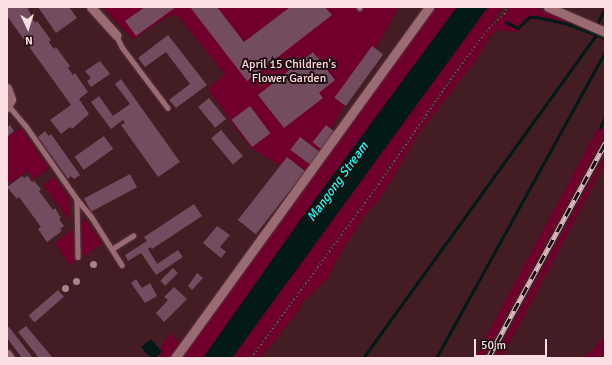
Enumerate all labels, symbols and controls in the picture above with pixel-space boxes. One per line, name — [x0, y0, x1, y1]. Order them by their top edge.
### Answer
north arrow — [8, 8, 48, 48]
text: N — [25, 34, 33, 47]
park label: April 15 Children's Flower Garden — [242, 58, 336, 86]
water label: Mangong Stream — [304, 139, 372, 225]
scale bar — [476, 331, 549, 357]
text: 50 m — [481, 338, 506, 353]

